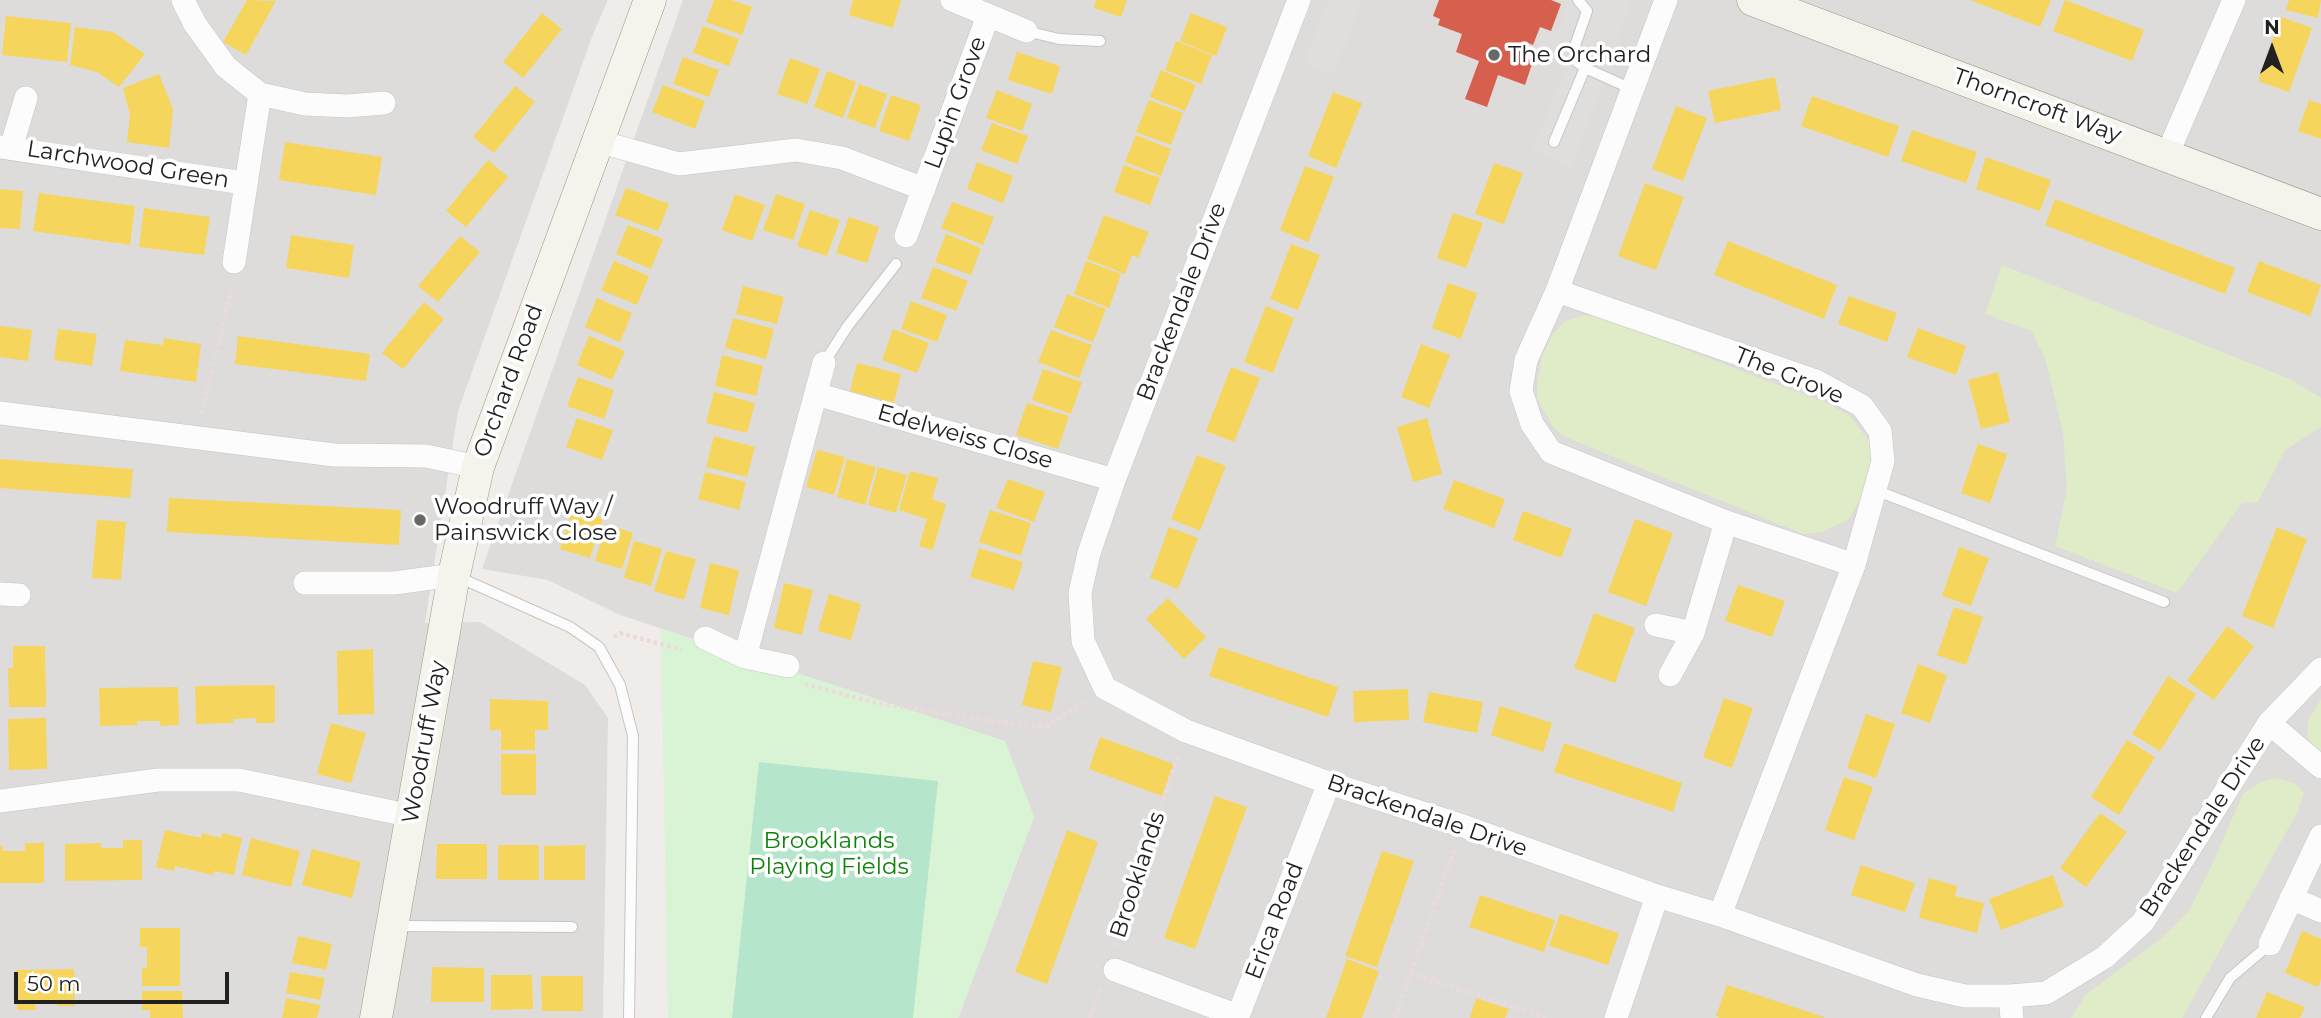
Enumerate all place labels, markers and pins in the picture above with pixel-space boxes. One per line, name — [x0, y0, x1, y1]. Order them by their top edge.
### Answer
place label: The Orchard — [1508, 41, 1651, 69]
marker: The Orchard — [1486, 47, 1502, 63]
place label: Woodruff Way / Painswick Close — [434, 493, 617, 547]
marker: Woodruff Way / Painswick Close — [412, 512, 428, 528]

